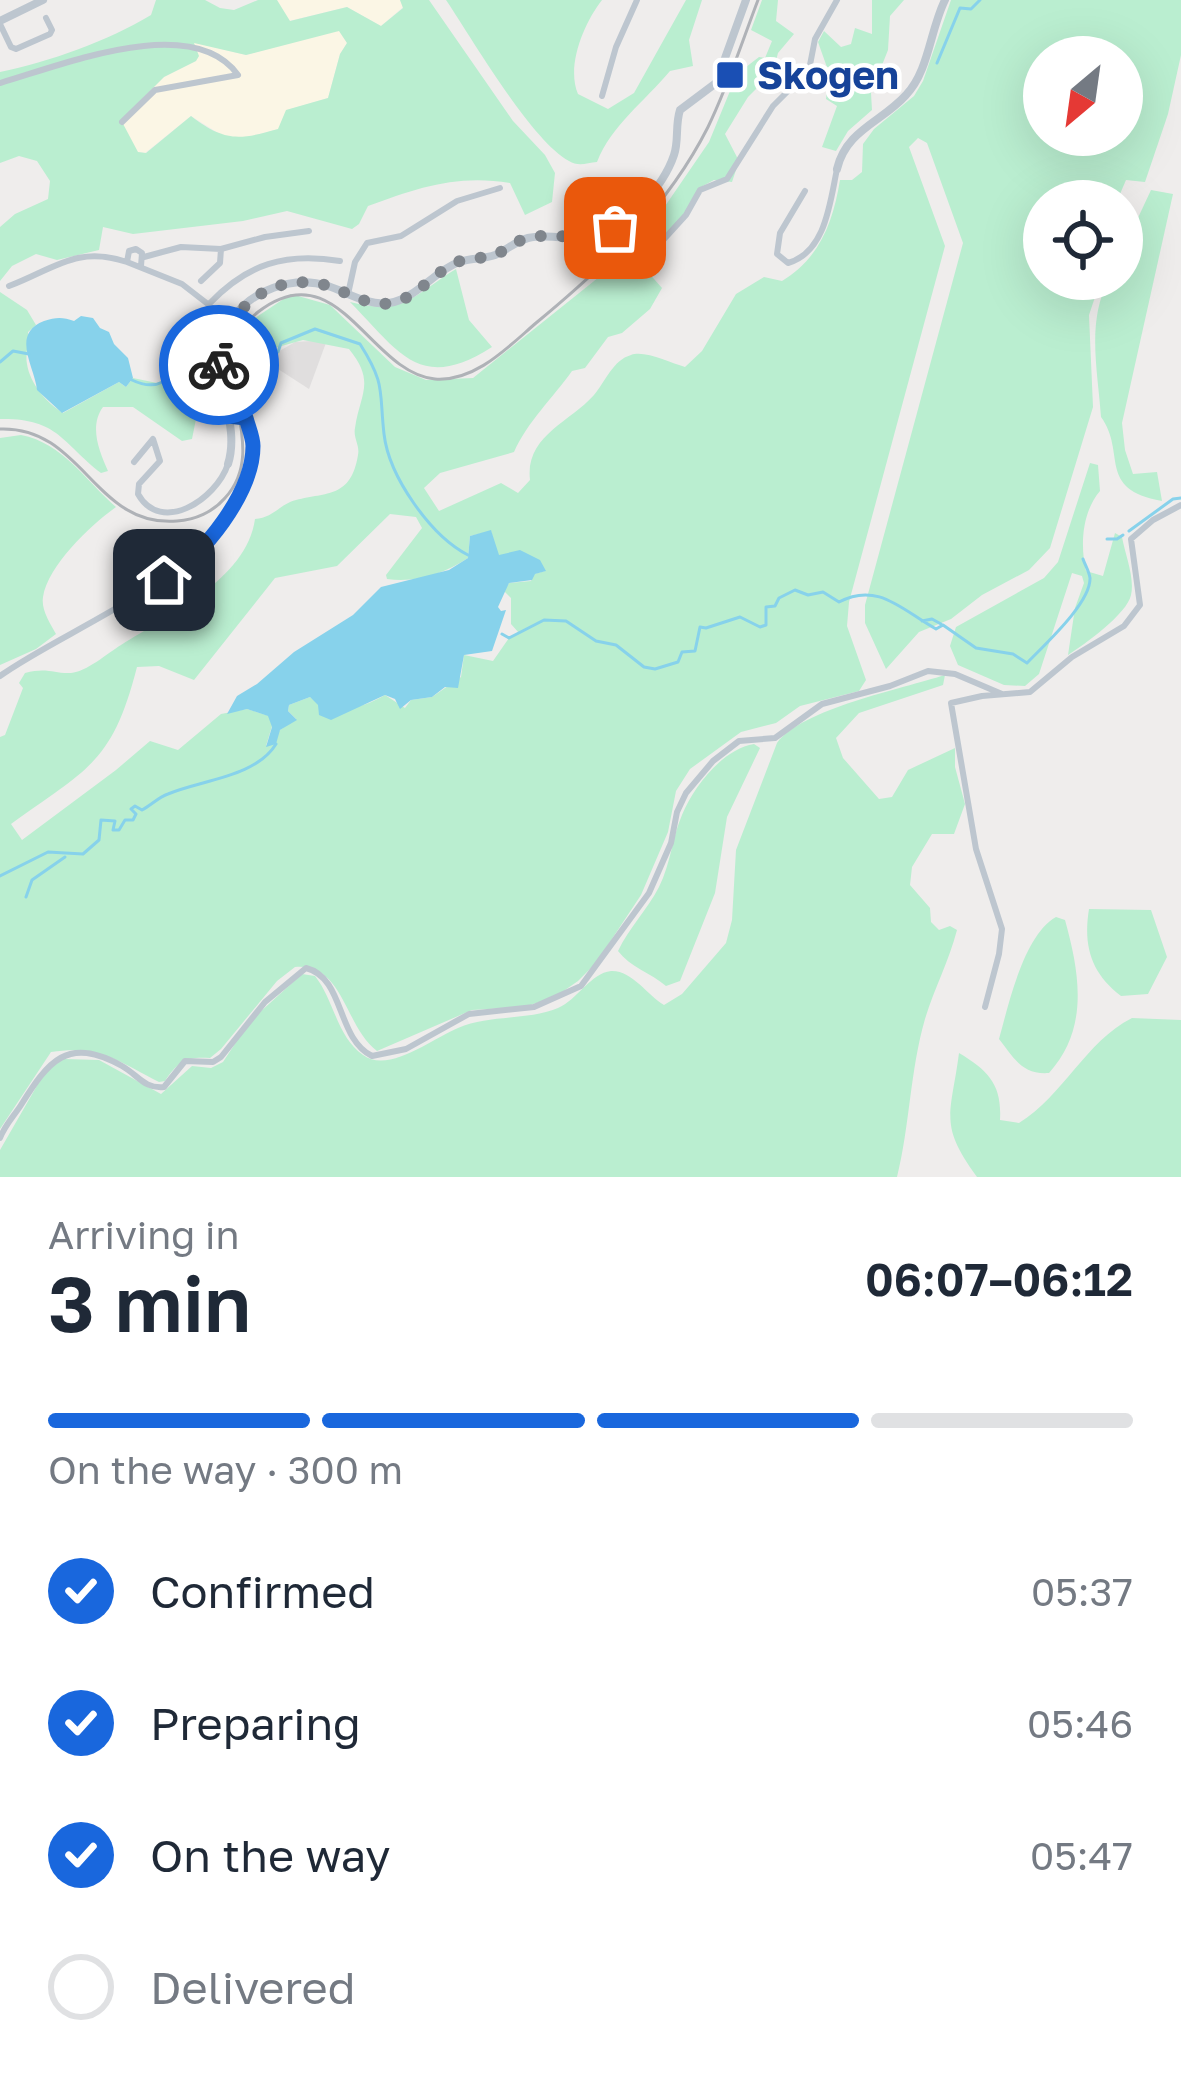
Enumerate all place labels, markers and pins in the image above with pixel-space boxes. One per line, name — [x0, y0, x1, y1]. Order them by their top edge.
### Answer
place label: Skogen — [757, 51, 899, 98]
marker: Skogen — [714, 59, 746, 91]
pin — [564, 177, 666, 279]
pin — [113, 529, 215, 631]

